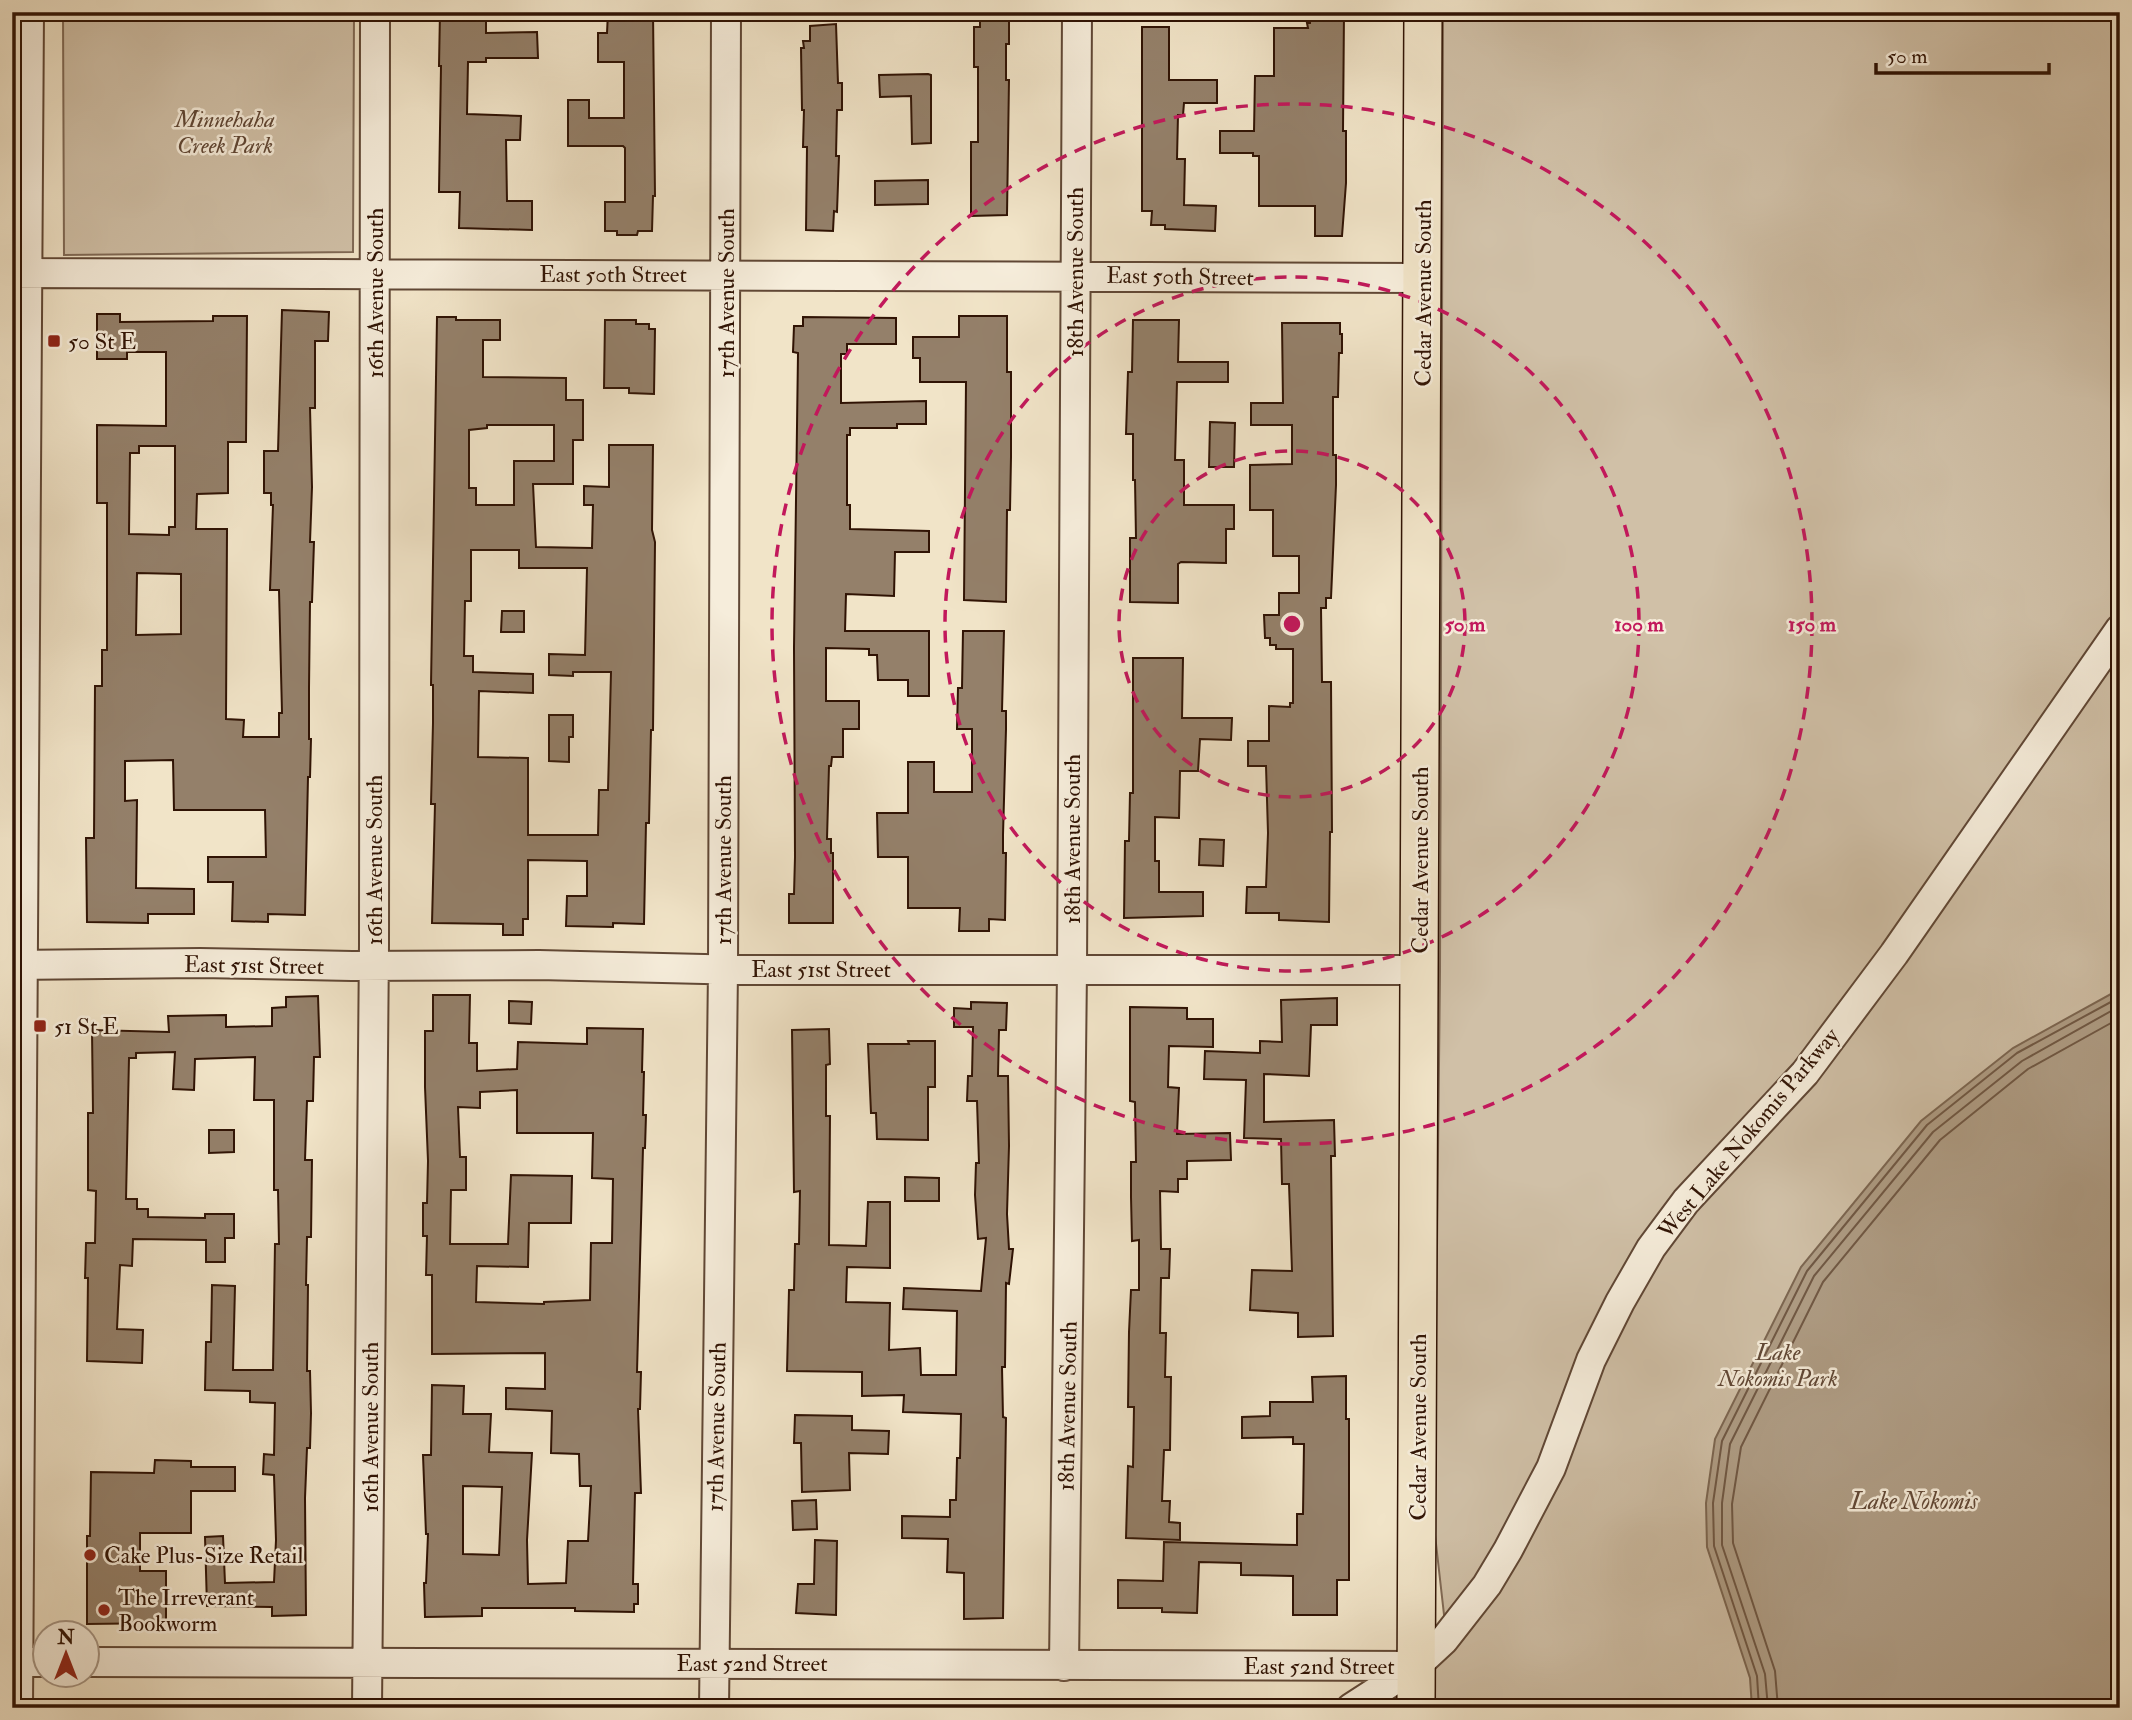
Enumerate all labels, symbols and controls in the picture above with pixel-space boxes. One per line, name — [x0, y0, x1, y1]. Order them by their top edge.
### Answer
scale bar — [1876, 32, 2050, 76]
text: 50 m — [1887, 43, 1928, 70]
park label: Minnehaha Creek Park — [173, 105, 275, 160]
street label: 18th Avenue South — [1061, 187, 1090, 357]
street label: Cedar Avenue South — [1409, 199, 1438, 387]
street label: 16th Avenue South — [361, 208, 390, 378]
street label: 17th Avenue South — [712, 208, 741, 378]
street label: East 50th Street — [539, 260, 687, 289]
street label: East 50th Street — [1106, 261, 1254, 292]
place label: 50 St E — [68, 327, 136, 356]
marker: 50 St E — [46, 333, 62, 349]
text: 50 m — [1445, 611, 1486, 638]
text: 100 m — [1614, 611, 1665, 638]
text: 150 m — [1788, 611, 1837, 638]
centre of rings — [1280, 612, 1304, 636]
street label: 18th Avenue South — [1058, 754, 1087, 924]
street label: Cedar Avenue South — [1406, 766, 1435, 954]
street label: 16th Avenue South — [360, 775, 389, 945]
street label: 17th Avenue South — [709, 775, 738, 945]
street label: East 51st Street — [184, 950, 324, 981]
street label: East 51st Street — [751, 955, 891, 984]
place label: 51 St E — [54, 1012, 119, 1041]
marker: 51 St E — [32, 1018, 48, 1034]
street label: West Lake Nokomis Parkway — [1651, 1021, 1846, 1246]
street label: 18th Avenue South — [1052, 1321, 1083, 1491]
street label: Cedar Avenue South — [1404, 1333, 1433, 1521]
park label: Lake Nokomis Park — [1717, 1338, 1838, 1393]
street label: 16th Avenue South — [356, 1342, 385, 1512]
street label: 17th Avenue South — [701, 1342, 732, 1512]
water label: Lake Nokomis — [1849, 1486, 1978, 1517]
place label: Cake Plus-Size Retail — [104, 1541, 303, 1570]
marker: Cake Plus-Size Retail — [82, 1547, 98, 1563]
place label: The Irreverant Bookworm — [118, 1583, 254, 1638]
marker: The Irreverant Bookworm — [96, 1602, 112, 1618]
north arrow — [32, 1618, 102, 1688]
text: N — [56, 1626, 75, 1650]
street label: East 52nd Street — [676, 1649, 828, 1678]
street label: East 52nd Street — [1243, 1652, 1395, 1681]

